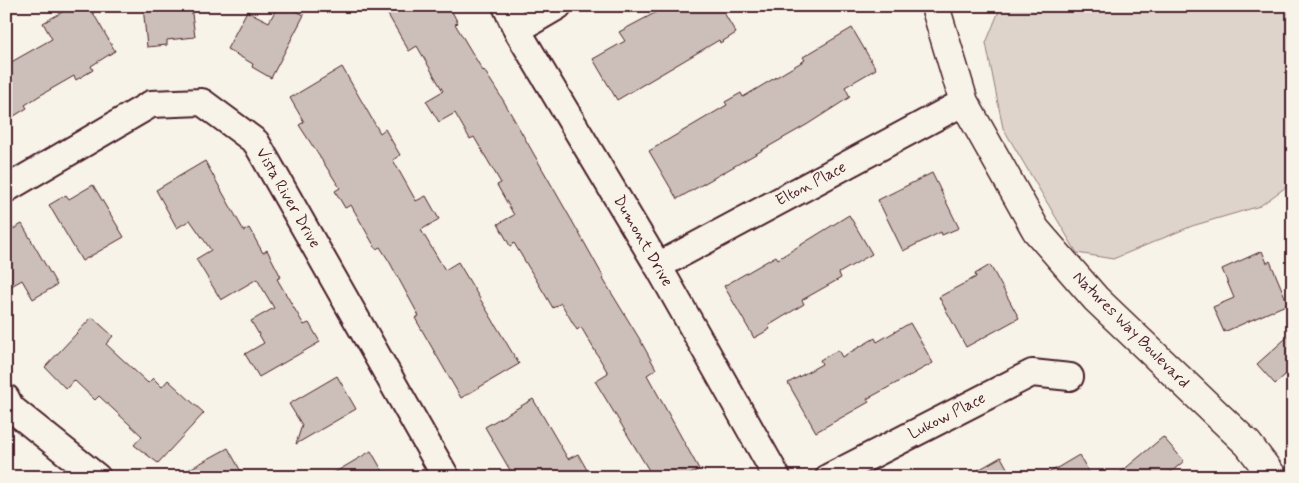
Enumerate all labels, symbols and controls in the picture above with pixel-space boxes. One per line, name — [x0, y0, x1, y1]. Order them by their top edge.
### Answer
street label: Vista River Drive — [251, 144, 325, 252]
street label: Elton Place — [772, 157, 850, 211]
street label: Dumont Drive — [608, 192, 678, 290]
street label: Natures Way Boulevard — [1068, 267, 1194, 393]
street label: Lukow Place — [905, 388, 989, 444]

